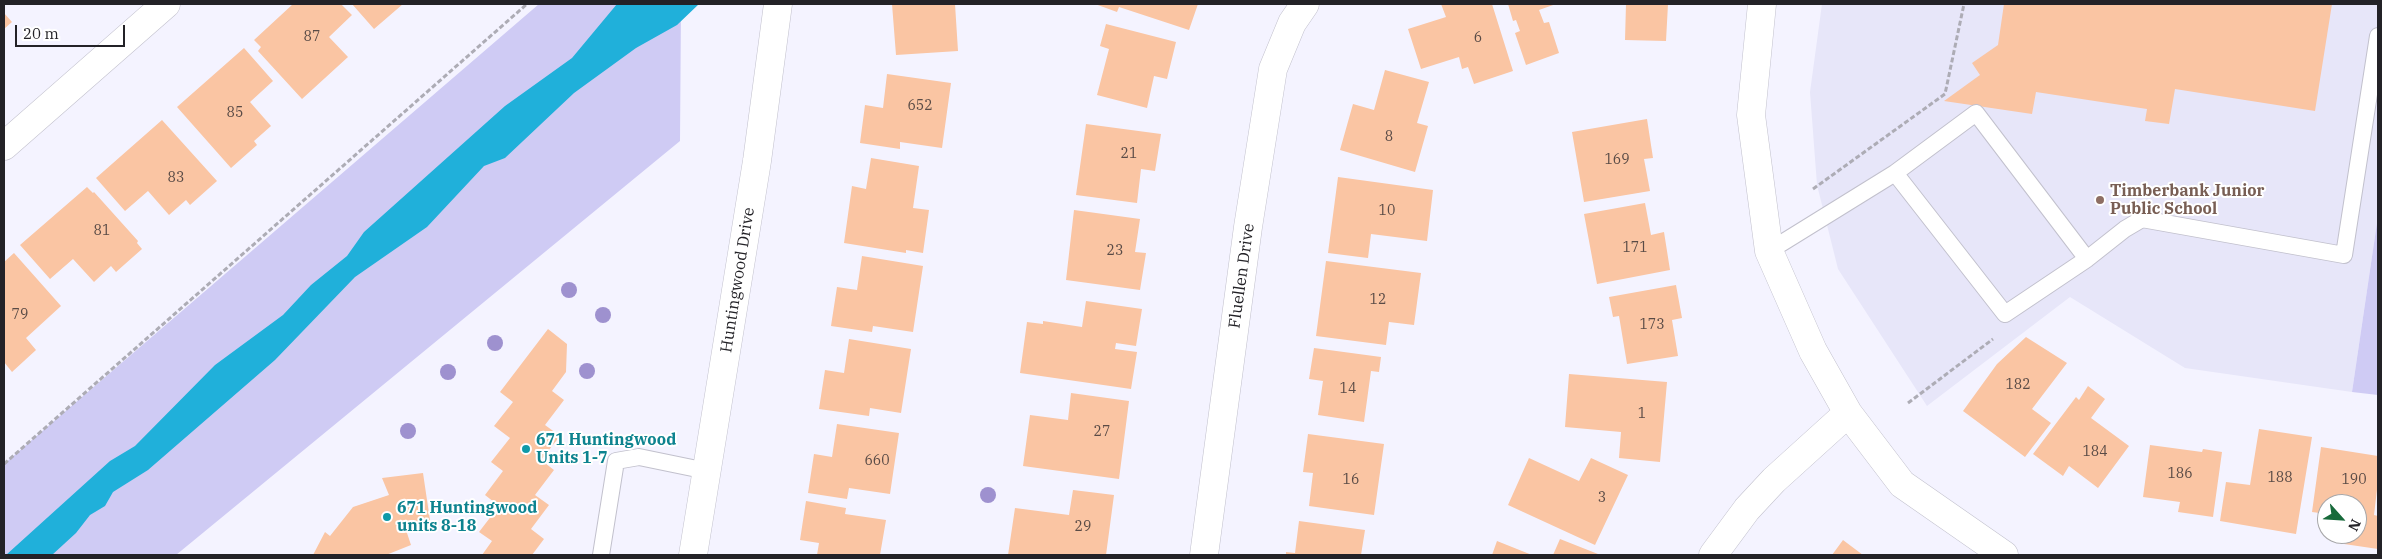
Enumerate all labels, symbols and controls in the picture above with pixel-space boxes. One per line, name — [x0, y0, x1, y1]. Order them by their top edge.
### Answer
scale bar — [18, 15, 128, 47]
text: 20 m — [23, 24, 59, 43]
house number: 87 — [304, 29, 320, 45]
house number: 6 — [1474, 30, 1482, 46]
house number: 652 — [907, 98, 933, 114]
house number: 85 — [227, 105, 243, 121]
house number: 8 — [1385, 129, 1393, 145]
house number: 21 — [1121, 146, 1137, 162]
house number: 169 — [1604, 152, 1630, 168]
house number: 83 — [168, 170, 184, 186]
place label: Timberbank Junior Public School — [2110, 181, 2265, 219]
marker: Timberbank Junior Public School — [2094, 194, 2106, 206]
house number: 10 — [1379, 203, 1395, 219]
street label: Huntingwood Drive — [717, 206, 759, 354]
street label: Fluellen Drive — [1225, 222, 1259, 330]
house number: 81 — [94, 223, 110, 239]
house number: 171 — [1622, 240, 1648, 256]
house number: 23 — [1107, 243, 1123, 259]
house number: 12 — [1370, 292, 1386, 308]
house number: 79 — [12, 307, 28, 323]
house number: 173 — [1639, 317, 1665, 333]
house number: 182 — [2005, 377, 2031, 393]
house number: 14 — [1340, 381, 1356, 397]
house number: 1 — [1638, 406, 1646, 422]
house number: 27 — [1094, 424, 1110, 440]
place label: 671 Huntingwood Units 1-7 — [536, 430, 676, 468]
marker: 671 Huntingwood Units 1-7 — [520, 443, 532, 455]
house number: 184 — [2082, 444, 2108, 460]
house number: 660 — [864, 453, 890, 469]
house number: 186 — [2167, 466, 2193, 482]
house number: 188 — [2267, 470, 2293, 486]
house number: 16 — [1343, 472, 1359, 488]
house number: 190 — [2341, 472, 2367, 488]
house number: 3 — [1598, 490, 1606, 506]
north arrow — [2317, 494, 2367, 544]
place label: 671 Huntingwood units 8-18 — [397, 498, 537, 536]
marker: 671 Huntingwood units 8-18 — [381, 511, 393, 523]
text: N — [2344, 516, 2365, 534]
house number: 29 — [1075, 519, 1091, 535]

